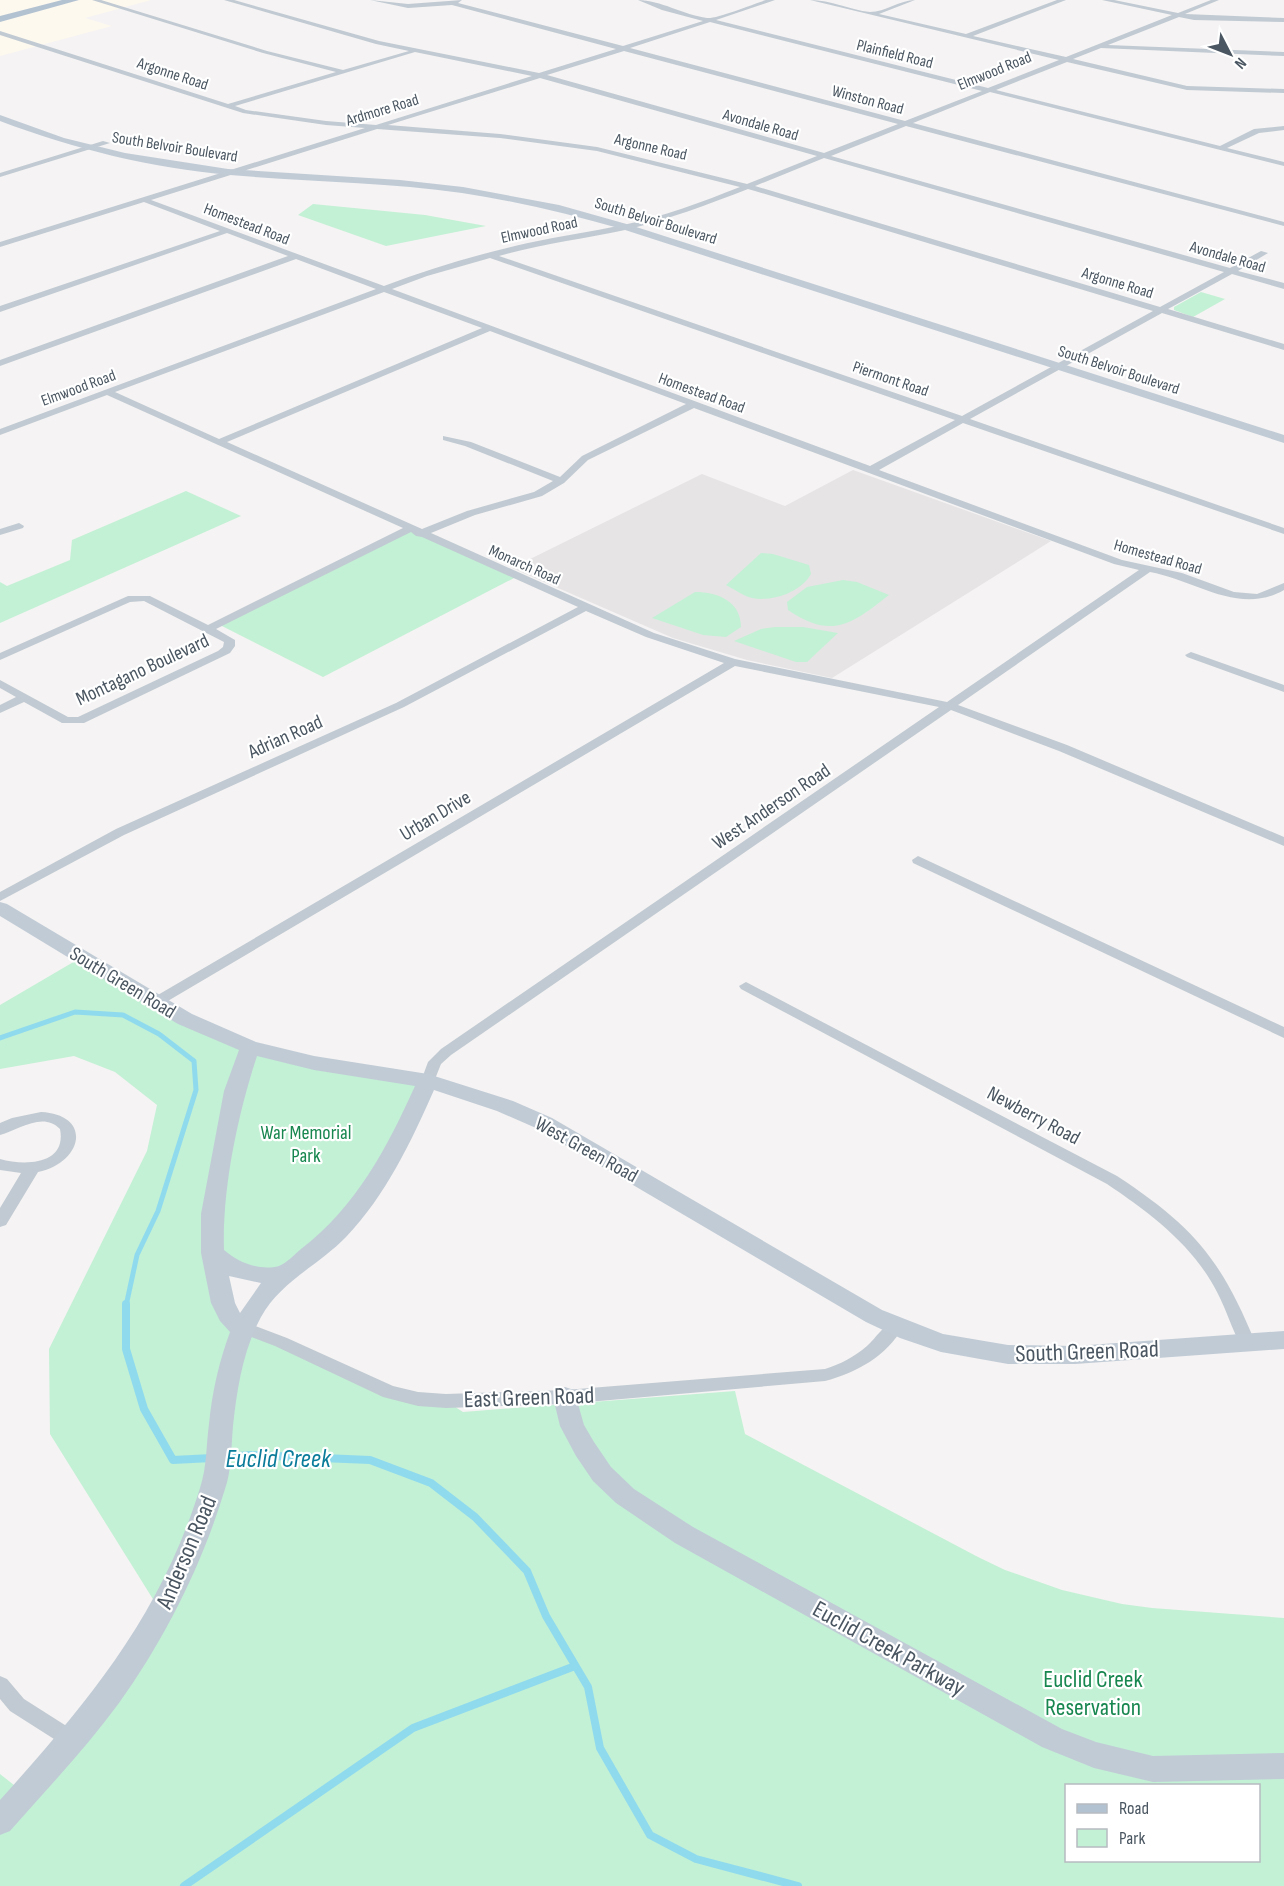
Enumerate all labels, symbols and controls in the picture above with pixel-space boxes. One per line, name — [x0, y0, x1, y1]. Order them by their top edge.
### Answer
north arrow — [1200, 24, 1260, 84]
street label: Plainfield Road — [855, 36, 935, 73]
street label: Elmwood Road — [955, 48, 1034, 95]
street label: Argonne Road — [134, 54, 210, 95]
text: N — [1230, 54, 1250, 73]
street label: Winston Road — [830, 82, 906, 119]
street label: Ardmore Road — [343, 90, 421, 131]
street label: Avondale Road — [720, 105, 801, 145]
street label: South Belvoir Boulevard — [111, 128, 239, 167]
street label: Argonne Road — [612, 130, 689, 165]
street label: South Belvoir Boulevard — [592, 194, 719, 249]
street label: Homestead Road — [201, 199, 292, 249]
street label: Elmwood Road — [499, 213, 579, 248]
street label: Avondale Road — [1187, 237, 1268, 277]
street label: Argonne Road — [1079, 263, 1156, 303]
street label: South Belvoir Boulevard — [1055, 342, 1182, 399]
street label: Piermont Road — [850, 358, 931, 401]
street label: Elmwood Road — [39, 366, 118, 411]
street label: Homestead Road — [656, 369, 747, 418]
street label: Homestead Road — [1112, 536, 1204, 579]
street label: Monarch Road — [486, 541, 563, 589]
street label: Montagano Boulevard — [72, 629, 213, 711]
street label: Adrian Road — [244, 710, 326, 764]
street label: West Anderson Road — [708, 759, 835, 855]
street label: Urban Drive — [396, 785, 475, 846]
street label: South Green Road — [65, 942, 180, 1024]
street label: Newberry Road — [983, 1081, 1084, 1150]
street label: West Green Road — [531, 1112, 642, 1188]
park label: War Memorial Park — [260, 1121, 352, 1168]
street label: South Green Road — [1015, 1335, 1159, 1368]
street label: East Green Road — [463, 1381, 595, 1414]
water label: Euclid Creek — [225, 1444, 332, 1475]
street label: Anderson Road — [149, 1491, 223, 1614]
street label: Euclid Creek Parkway — [807, 1595, 970, 1702]
park label: Euclid Creek Reservation — [1043, 1665, 1143, 1722]
legend — [1065, 1784, 1260, 1862]
text: Road — [1119, 1798, 1149, 1819]
text: Park — [1119, 1828, 1145, 1849]

